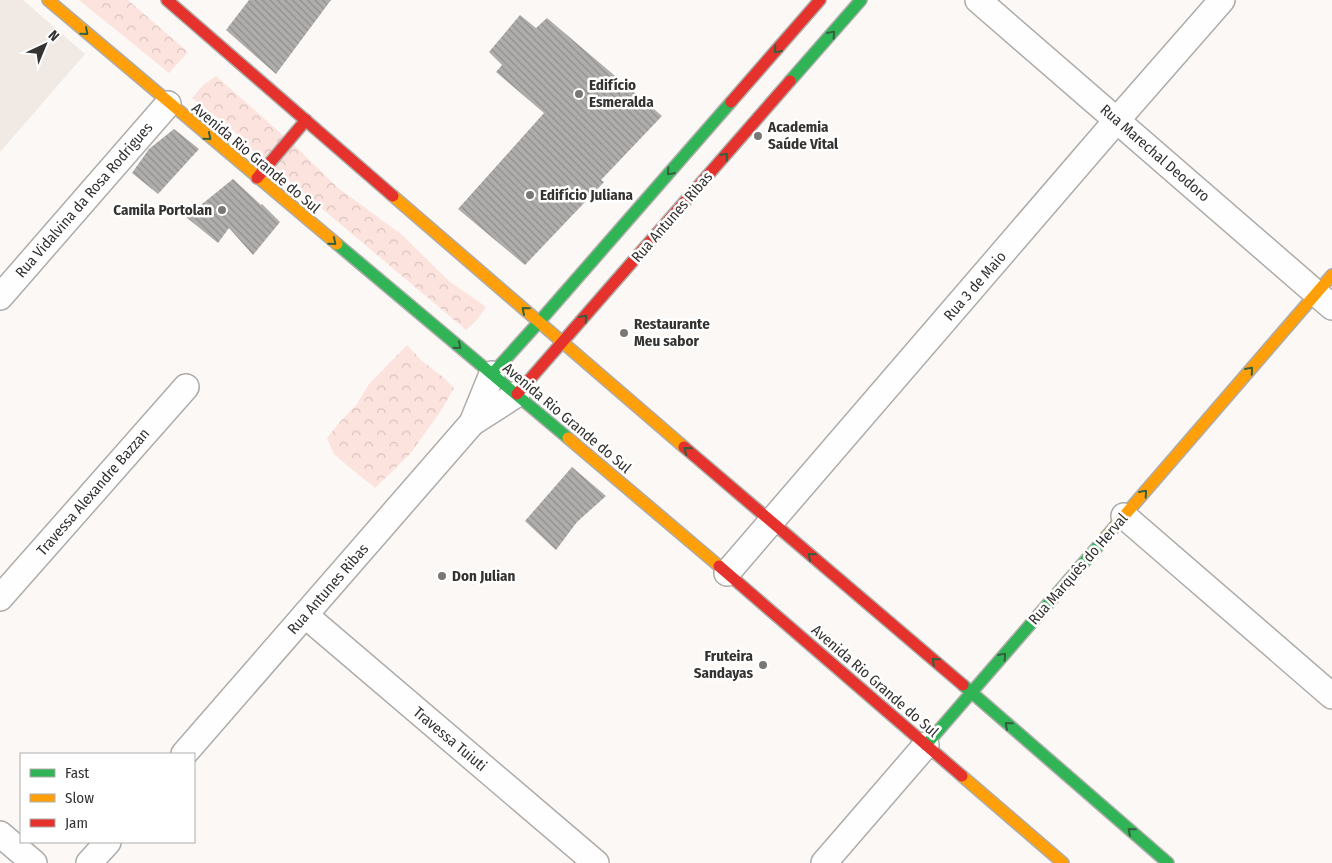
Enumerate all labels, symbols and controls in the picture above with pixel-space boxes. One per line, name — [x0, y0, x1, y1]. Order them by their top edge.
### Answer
north arrow — [20, 20, 70, 70]
one-way arrow — [79, 26, 88, 35]
text: N — [45, 27, 63, 45]
one-way arrow — [826, 30, 835, 39]
one-way arrow — [774, 44, 783, 53]
place label: Edifício Esmeralda — [589, 76, 654, 111]
marker: Edifício Esmeralda — [573, 88, 585, 100]
street label: Avenida Rio Grande do Sul — [188, 99, 324, 217]
street label: Rua Marechal Deodoro — [1097, 101, 1213, 205]
place label: Academia Saúde Vital — [767, 118, 839, 153]
street label: Rua Vidalvina da Rosa Rodrigues — [12, 119, 156, 281]
marker: Academia Saúde Vital — [752, 130, 764, 142]
one-way arrow — [203, 132, 212, 141]
one-way arrow — [719, 153, 728, 162]
one-way arrow — [667, 167, 676, 176]
street label: Rua Antunes Ribas — [628, 168, 716, 266]
place label: Edifício Juliana — [540, 186, 634, 204]
marker: Edifício Juliana — [524, 189, 536, 201]
place label: Camila Portolan — [113, 201, 212, 219]
marker: Camila Portolan — [216, 204, 228, 216]
one-way arrow — [327, 236, 336, 244]
street label: Rua 3 de Maio — [940, 248, 1010, 324]
one-way arrow — [521, 306, 530, 315]
one-way arrow — [578, 315, 587, 324]
place label: Restaurante Meu sabor — [634, 315, 710, 350]
marker: Restaurante Meu sabor — [618, 327, 630, 339]
one-way arrow — [452, 340, 461, 349]
street label: Avenida Rio Grande do Sul — [499, 359, 635, 477]
one-way arrow — [1244, 367, 1253, 376]
street label: Travessa Alexandre Bazzan — [33, 425, 153, 559]
one-way arrow — [684, 447, 693, 456]
one-way arrow — [1138, 490, 1147, 499]
street label: Rua Marquês do Herval — [1025, 510, 1131, 628]
street label: Rua Antunes Ribas — [284, 540, 372, 638]
one-way arrow — [808, 553, 817, 561]
place label: Don Julian — [452, 567, 515, 585]
marker: Don Julian — [436, 570, 448, 582]
street label: Avenida Rio Grande do Sul — [808, 621, 942, 741]
place label: Fruteira Sandayas — [694, 647, 754, 682]
one-way arrow — [998, 653, 1006, 662]
one-way arrow — [931, 658, 940, 667]
marker: Fruteira Sandayas — [757, 659, 769, 671]
street label: Travessa Tuiuti — [410, 703, 490, 775]
one-way arrow — [1005, 721, 1014, 730]
legend — [20, 753, 195, 843]
text: Fast — [65, 764, 89, 782]
text: Slow — [65, 789, 94, 807]
text: Jam — [65, 814, 88, 832]
one-way arrow — [1128, 828, 1137, 837]

